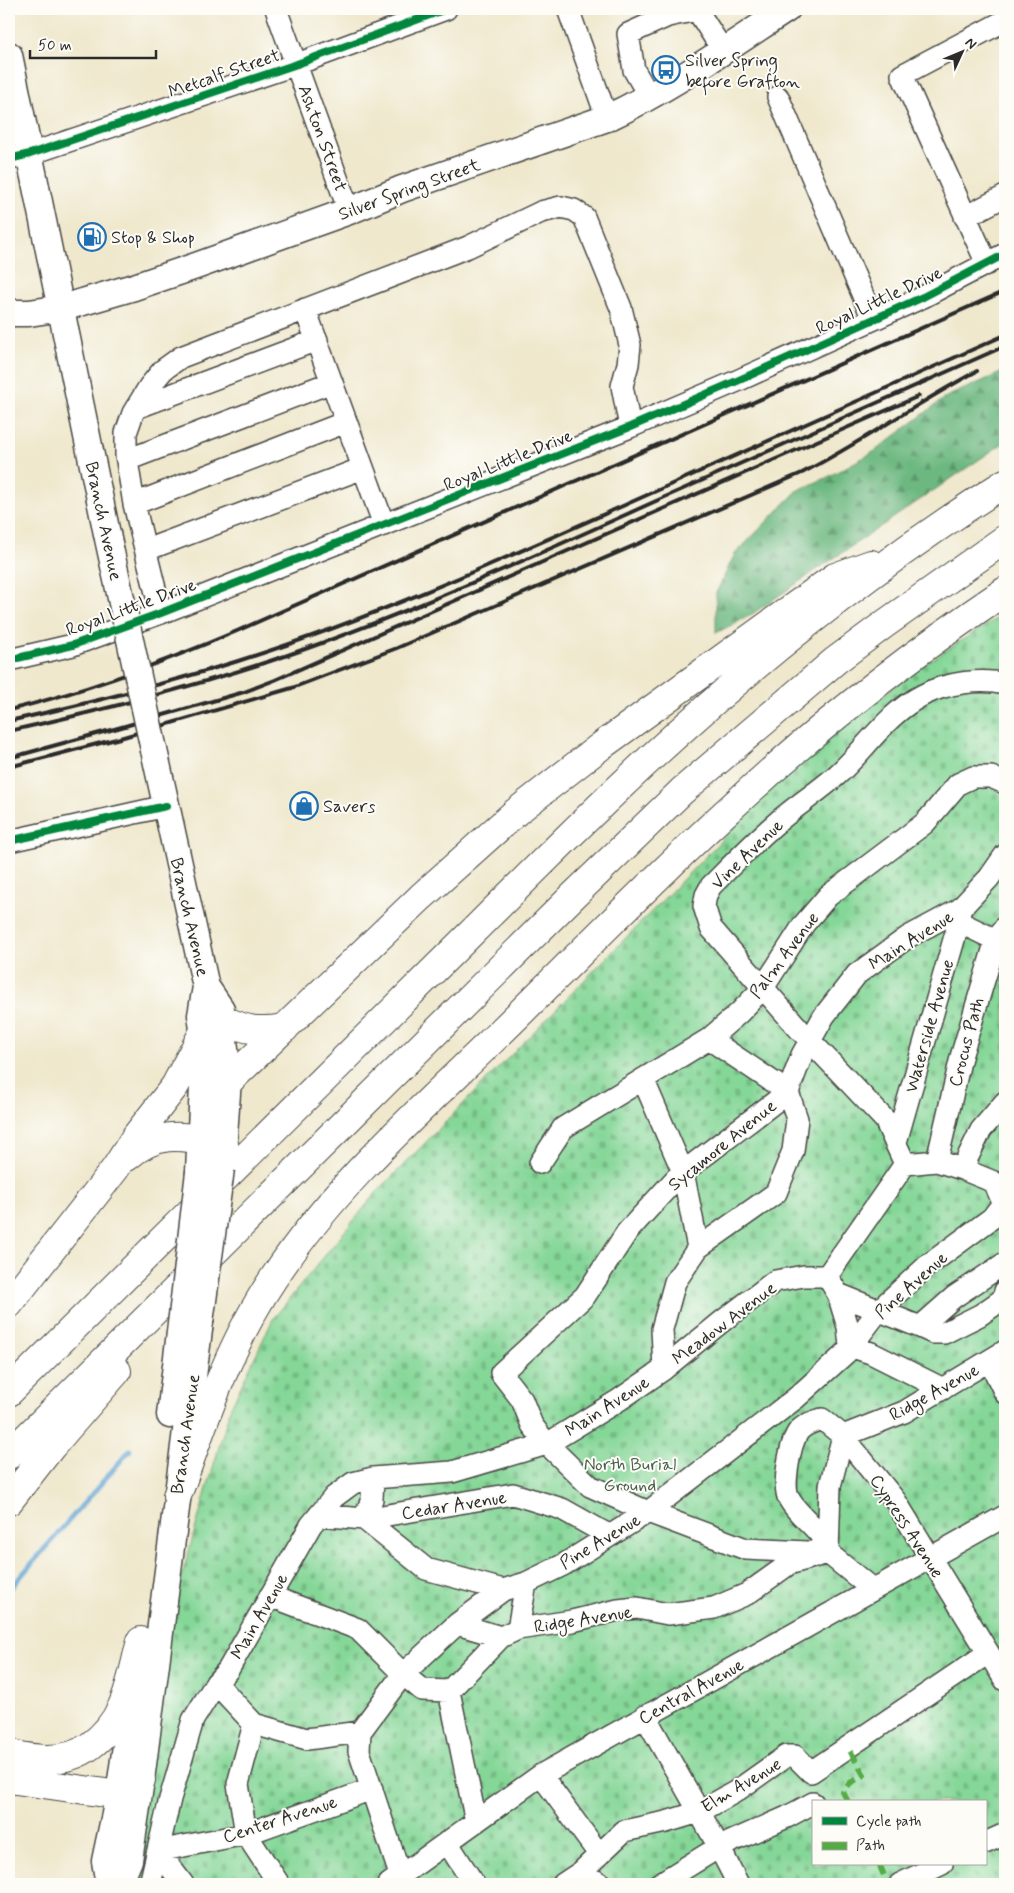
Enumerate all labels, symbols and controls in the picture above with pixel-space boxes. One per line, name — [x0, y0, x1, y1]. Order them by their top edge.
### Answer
scale bar — [30, 28, 156, 60]
north arrow — [936, 28, 986, 78]
text: N — [961, 34, 980, 53]
text: 50 m — [38, 36, 72, 56]
street label: Metcalf Street — [165, 44, 283, 104]
place label: Silver Spring before Grafton — [685, 49, 800, 96]
bus stop icon: Silver Spring before Grafton — [651, 55, 681, 85]
street label: Ashton Street — [292, 82, 352, 195]
street label: Silver Spring Street — [335, 153, 484, 228]
fuel station icon: Stop & Shop — [77, 222, 107, 252]
place label: Stop & Shop — [111, 226, 195, 250]
street label: Royal Little Drive — [812, 261, 947, 341]
street label: Royal Little Drive — [440, 424, 577, 498]
street label: Branch Avenue — [79, 459, 127, 583]
street label: Royal Little Drive — [63, 573, 200, 643]
shop icon: Savers — [289, 791, 319, 821]
place label: Savers — [323, 795, 376, 819]
street label: Vine Avenue — [706, 814, 789, 895]
street label: Branch Avenue — [164, 856, 214, 979]
street label: Main Avenue — [864, 905, 959, 976]
street label: Palm Avenue — [744, 907, 825, 1004]
street label: Waterside Avenue — [899, 957, 960, 1096]
street label: Crocus Path — [944, 995, 990, 1090]
street label: Sycamore Avenue — [663, 1094, 782, 1197]
street label: Pine Avenue — [870, 1246, 953, 1325]
street label: Meadow Avenue — [667, 1277, 782, 1371]
street label: Ridge Avenue — [885, 1358, 984, 1428]
street label: Main Avenue — [561, 1371, 654, 1443]
street label: Branch Avenue — [166, 1372, 206, 1496]
park label: North Burial Ground — [584, 1453, 676, 1498]
street label: Cypress Avenue — [864, 1470, 949, 1583]
street label: Cedar Avenue — [400, 1486, 508, 1526]
street label: Pine Avenue — [555, 1508, 646, 1576]
street label: Main Avenue — [225, 1569, 294, 1664]
street label: Ridge Avenue — [532, 1600, 634, 1641]
street label: Central Avenue — [634, 1653, 749, 1731]
street label: Elm Avenue — [697, 1752, 786, 1819]
street label: Center Avenue — [220, 1790, 341, 1850]
legend — [812, 1800, 986, 1866]
text: Cycle path — [856, 1812, 921, 1832]
text: Path — [856, 1836, 885, 1856]

